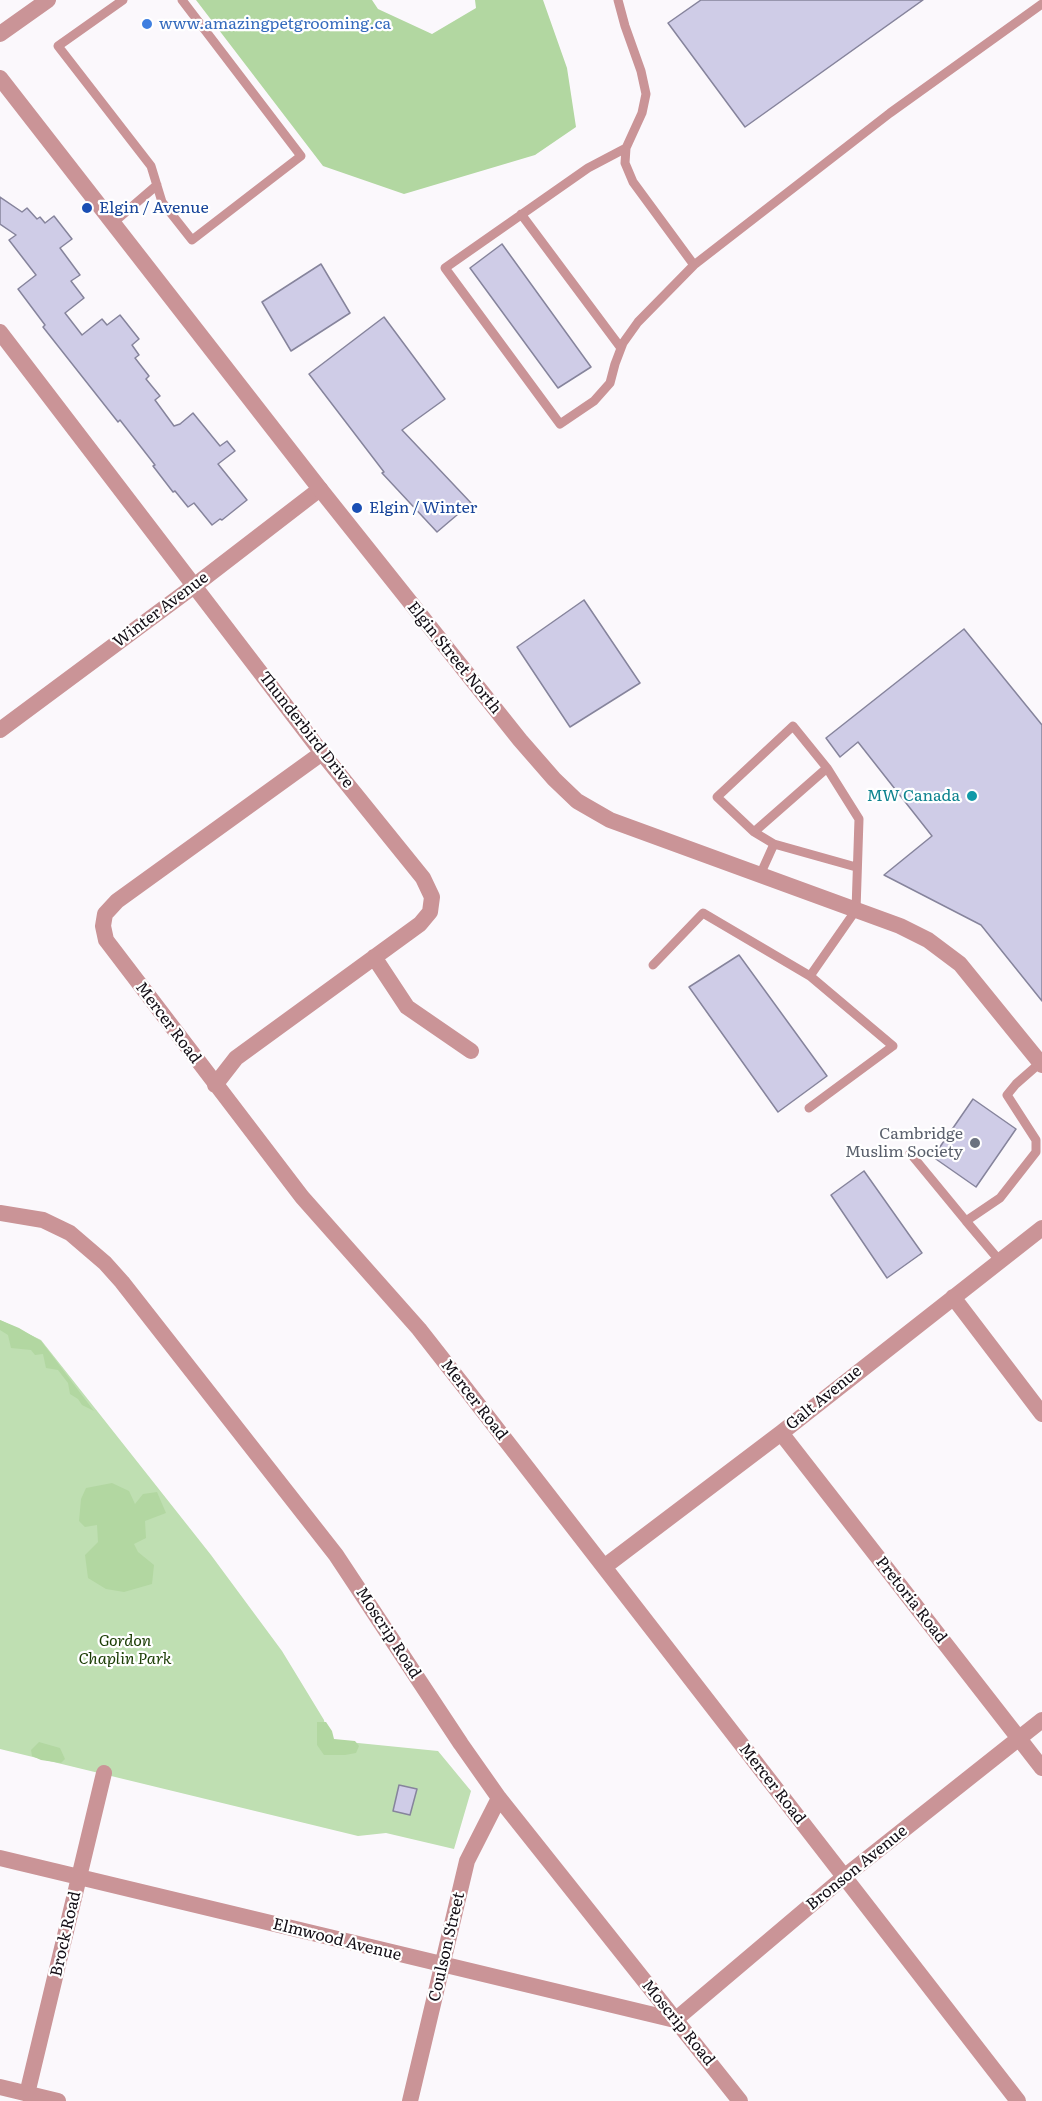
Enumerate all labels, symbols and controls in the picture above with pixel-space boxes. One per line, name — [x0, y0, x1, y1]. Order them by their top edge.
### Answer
place label: www.amazingpetgrooming.ca — [159, 14, 391, 34]
marker: www.amazingpetgrooming.ca — [140, 17, 154, 31]
place label: Elgin / Avenue — [99, 198, 209, 218]
marker: Elgin / Avenue — [80, 201, 94, 215]
place label: Elgin / Winter — [369, 498, 477, 518]
marker: Elgin / Winter — [350, 501, 364, 515]
street label: Winter Avenue — [110, 568, 212, 652]
street label: Elgin Street North — [403, 598, 505, 718]
street label: Thunderbird Drive — [255, 668, 357, 792]
place label: MW Canada — [867, 786, 960, 806]
marker: MW Canada — [965, 789, 979, 803]
street label: Mercer Road — [131, 979, 205, 1067]
place label: Cambridge Muslim Society — [845, 1124, 963, 1162]
marker: Cambridge Muslim Society — [968, 1136, 982, 1150]
street label: Mercer Road — [437, 1356, 511, 1444]
street label: Galt Avenue — [782, 1362, 866, 1434]
street label: Pretoria Road — [871, 1553, 951, 1647]
street label: Moscrip Road — [351, 1584, 425, 1682]
park label: Gordon Chaplin Park — [79, 1631, 171, 1669]
street label: Mercer Road — [735, 1740, 809, 1828]
street label: Bronson Avenue — [803, 1822, 911, 1914]
street label: Brock Road — [47, 1889, 85, 1979]
street label: Coulson Street — [425, 1890, 469, 2004]
street label: Elmwood Avenue — [271, 1915, 403, 1965]
street label: Moscrip Road — [638, 1976, 718, 2070]

